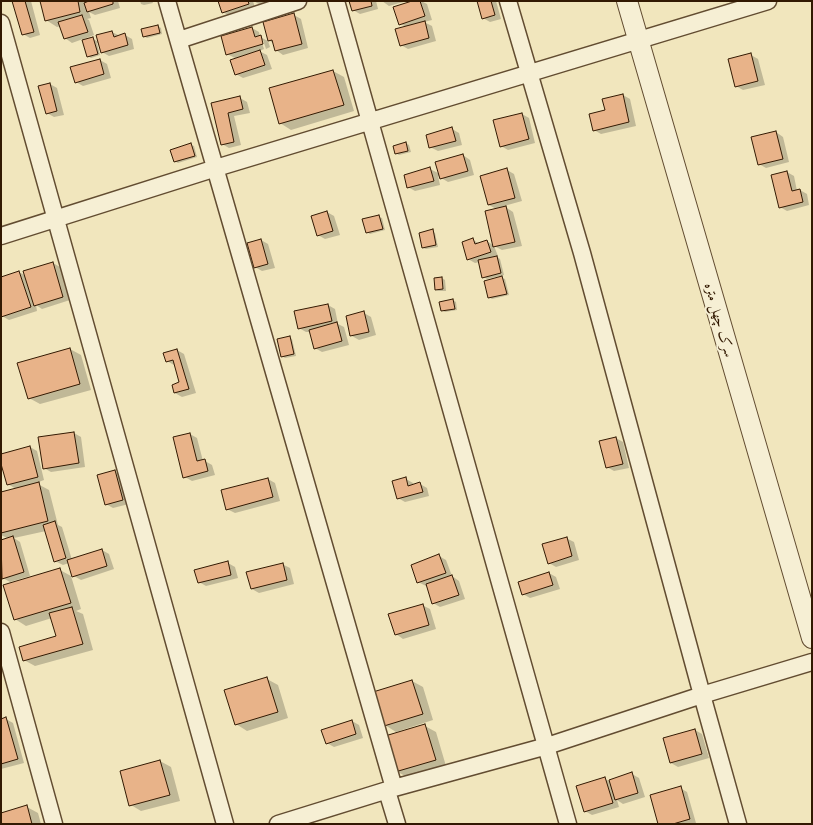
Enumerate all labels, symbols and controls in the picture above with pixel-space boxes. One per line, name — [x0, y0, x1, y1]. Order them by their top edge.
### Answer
street label: سرک چهل متره — [700, 281, 738, 359]

